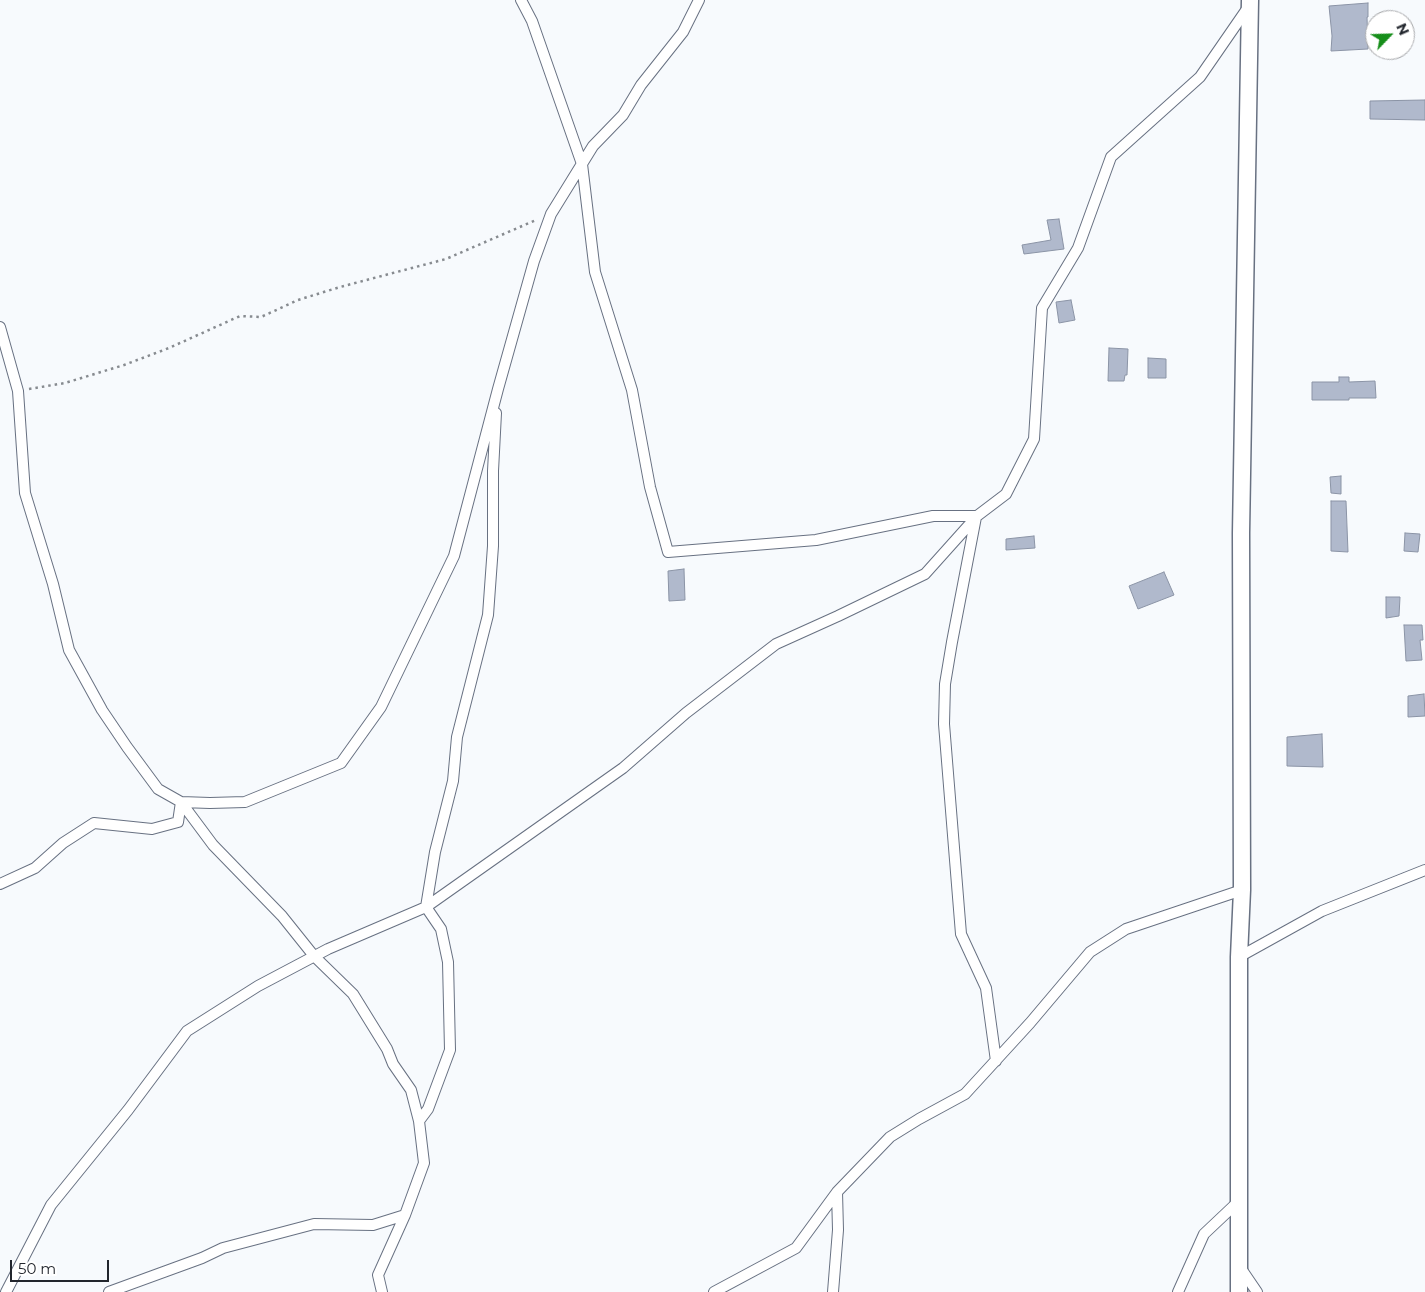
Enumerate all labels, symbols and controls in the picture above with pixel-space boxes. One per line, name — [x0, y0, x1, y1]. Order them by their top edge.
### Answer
north arrow — [1365, 10, 1415, 60]
text: N — [1392, 20, 1413, 38]
scale bar — [12, 1250, 111, 1282]
text: 50 m — [18, 1259, 56, 1278]

